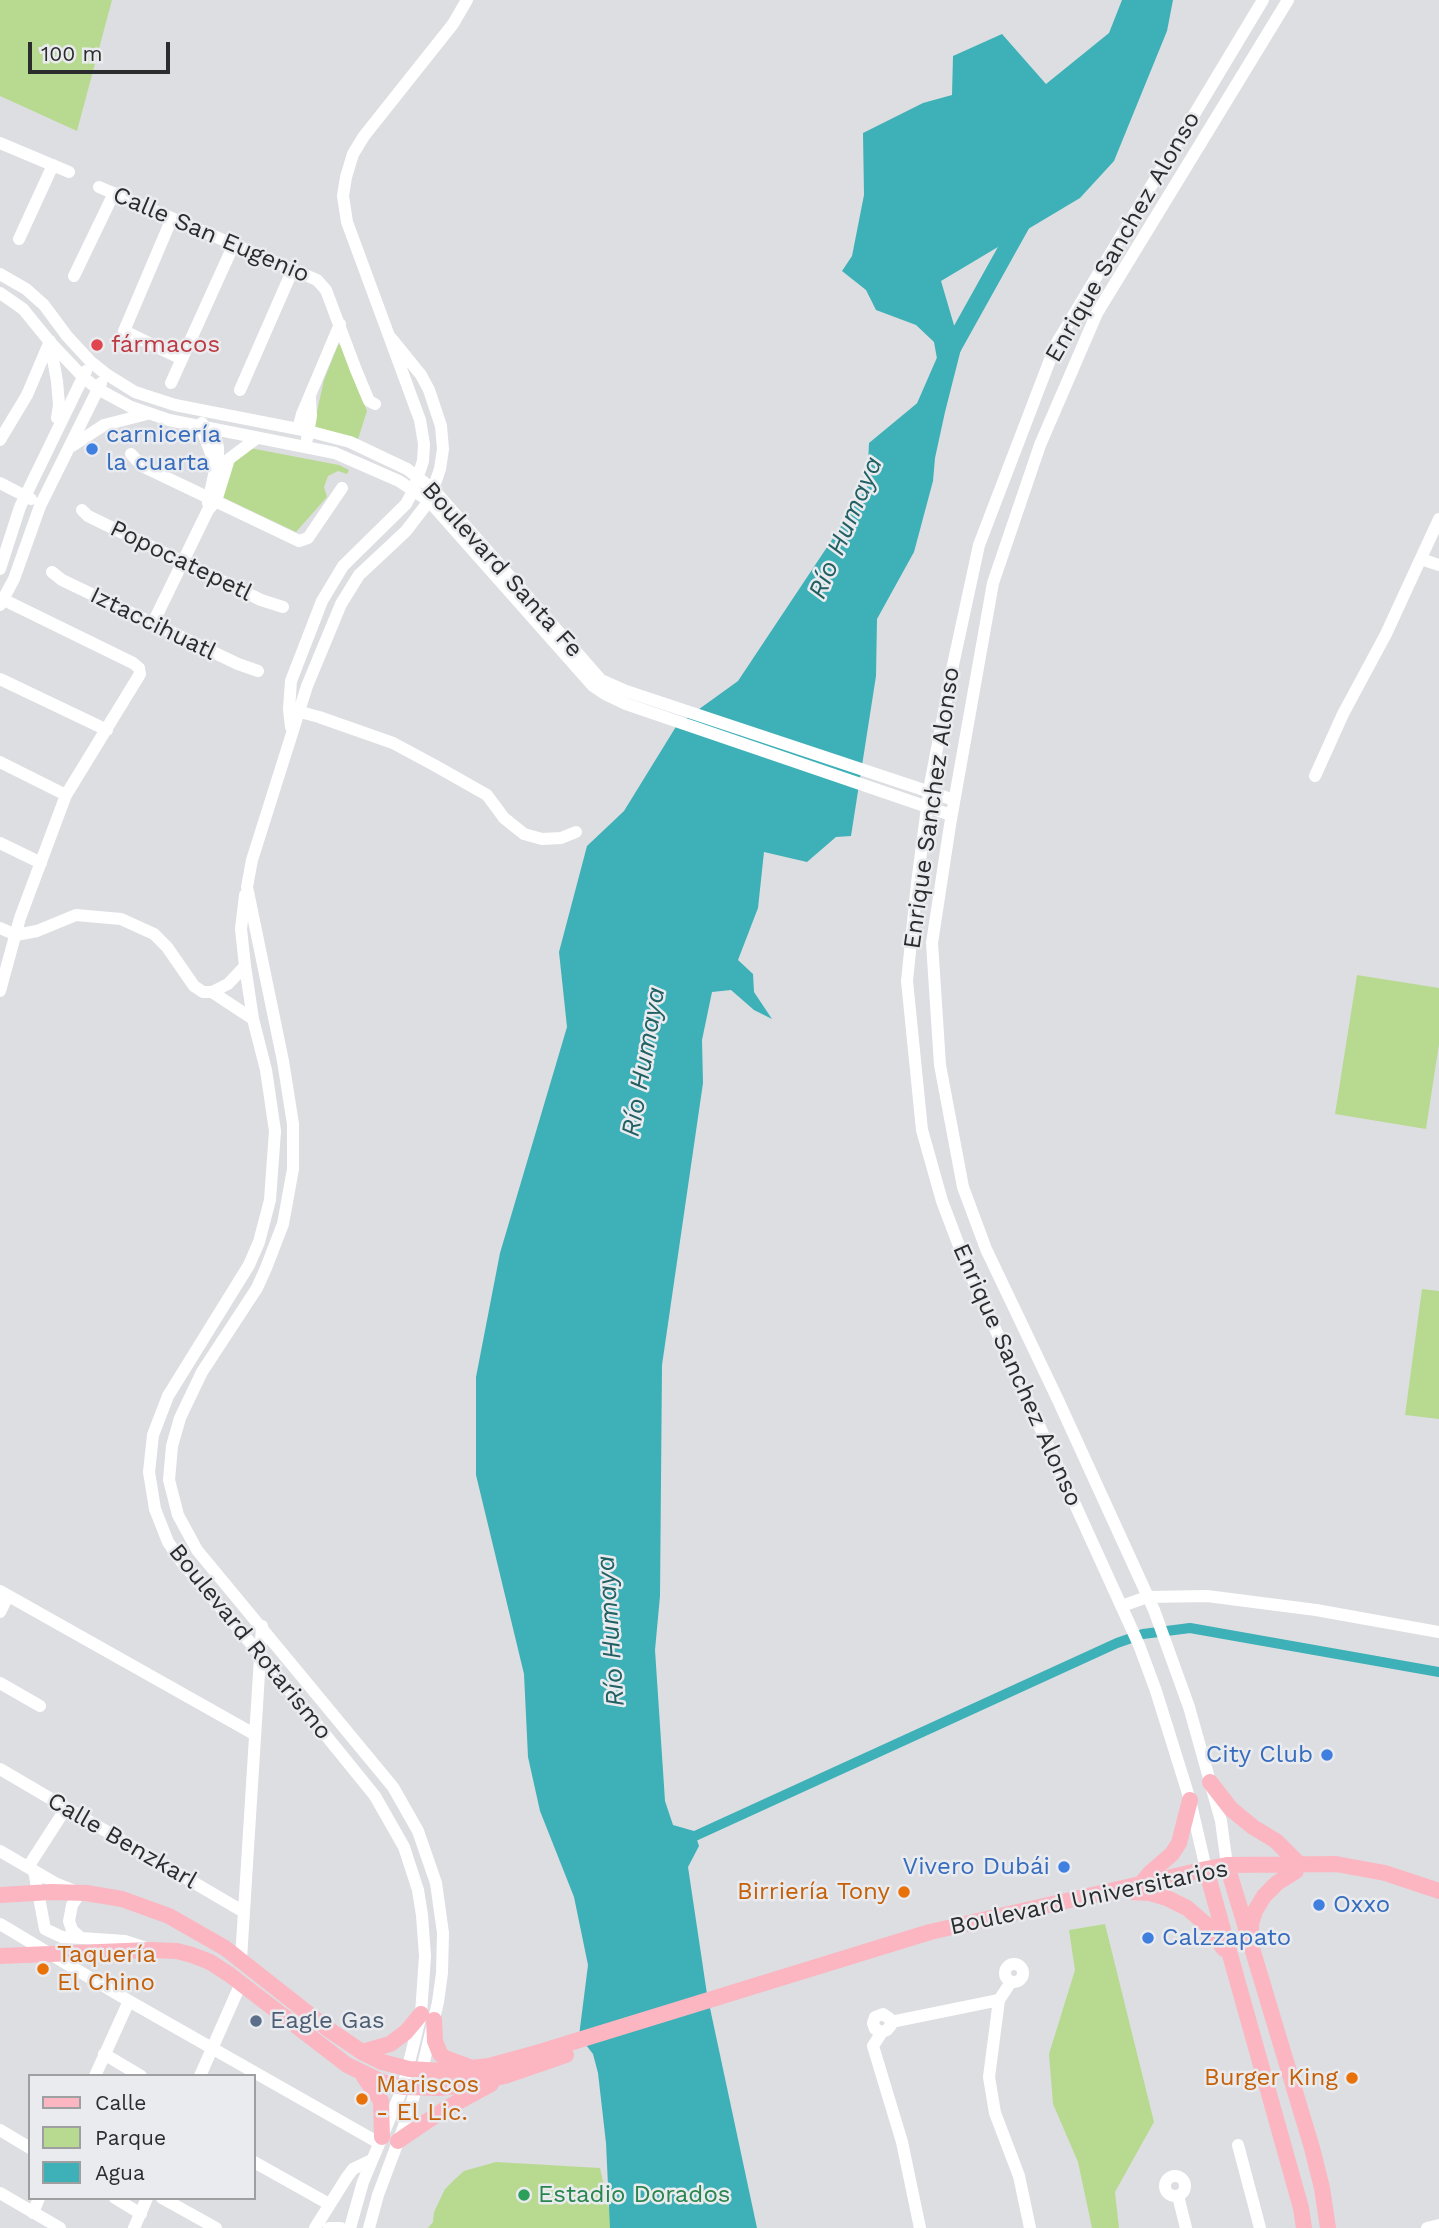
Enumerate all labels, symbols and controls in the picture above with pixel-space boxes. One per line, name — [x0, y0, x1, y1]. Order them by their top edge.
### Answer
scale bar — [32, 28, 173, 72]
text: 100 m — [41, 41, 103, 66]
street label: Enrique Sanchez Alonso — [1039, 107, 1207, 367]
street label: Calle San Eugenio — [108, 181, 314, 289]
place label: fármacos — [111, 331, 220, 359]
marker: fármacos — [89, 337, 105, 353]
place label: carnicería la cuarta — [106, 421, 221, 477]
marker: carnicería la cuarta — [84, 441, 100, 457]
water label: Río Humaya — [802, 452, 890, 604]
street label: Boulevard Santa Fe — [416, 476, 588, 664]
street label: Popocatepetl — [105, 514, 257, 608]
street label: Iztaccihuatl — [85, 581, 221, 667]
street label: Enrique Sanchez Alonso — [898, 665, 966, 951]
water label: Río Humaya — [616, 985, 672, 1139]
street label: Enrique Sanchez Alonso — [946, 1239, 1088, 1511]
street label: Boulevard Rotarismo — [162, 1538, 338, 1746]
water label: Río Humaya — [590, 1554, 632, 1708]
place label: City Club — [1206, 1741, 1313, 1769]
marker: City Club — [1319, 1747, 1335, 1763]
street label: Calle Benzkarl — [42, 1787, 202, 1895]
place label: Vivero Dubái — [903, 1853, 1050, 1881]
street label: Boulevard Universitarios — [947, 1854, 1231, 1942]
marker: Vivero Dubái — [1056, 1859, 1072, 1875]
place label: Birriería Tony — [737, 1878, 890, 1906]
marker: Birriería Tony — [896, 1884, 912, 1900]
place label: Oxxo — [1333, 1891, 1390, 1919]
marker: Oxxo — [1311, 1897, 1327, 1913]
place label: Calzzapato — [1162, 1924, 1291, 1952]
marker: Calzzapato — [1140, 1930, 1156, 1946]
place label: Taquería El Chino — [57, 1941, 156, 1997]
marker: Taquería El Chino — [35, 1961, 51, 1977]
place label: Eagle Gas — [270, 2007, 385, 2035]
marker: Eagle Gas — [248, 2013, 264, 2029]
place label: Burger King — [1204, 2064, 1338, 2092]
marker: Burger King — [1344, 2070, 1360, 2086]
place label: Mariscos - El Lic. — [376, 2071, 479, 2127]
legend — [28, 2074, 256, 2200]
text: Calle — [95, 2090, 146, 2115]
marker: Mariscos - El Lic. — [354, 2091, 370, 2107]
text: Parque — [95, 2125, 166, 2150]
text: Agua — [95, 2160, 145, 2185]
place label: Estadio Dorados — [538, 2181, 730, 2209]
marker: Estadio Dorados — [516, 2187, 532, 2203]

